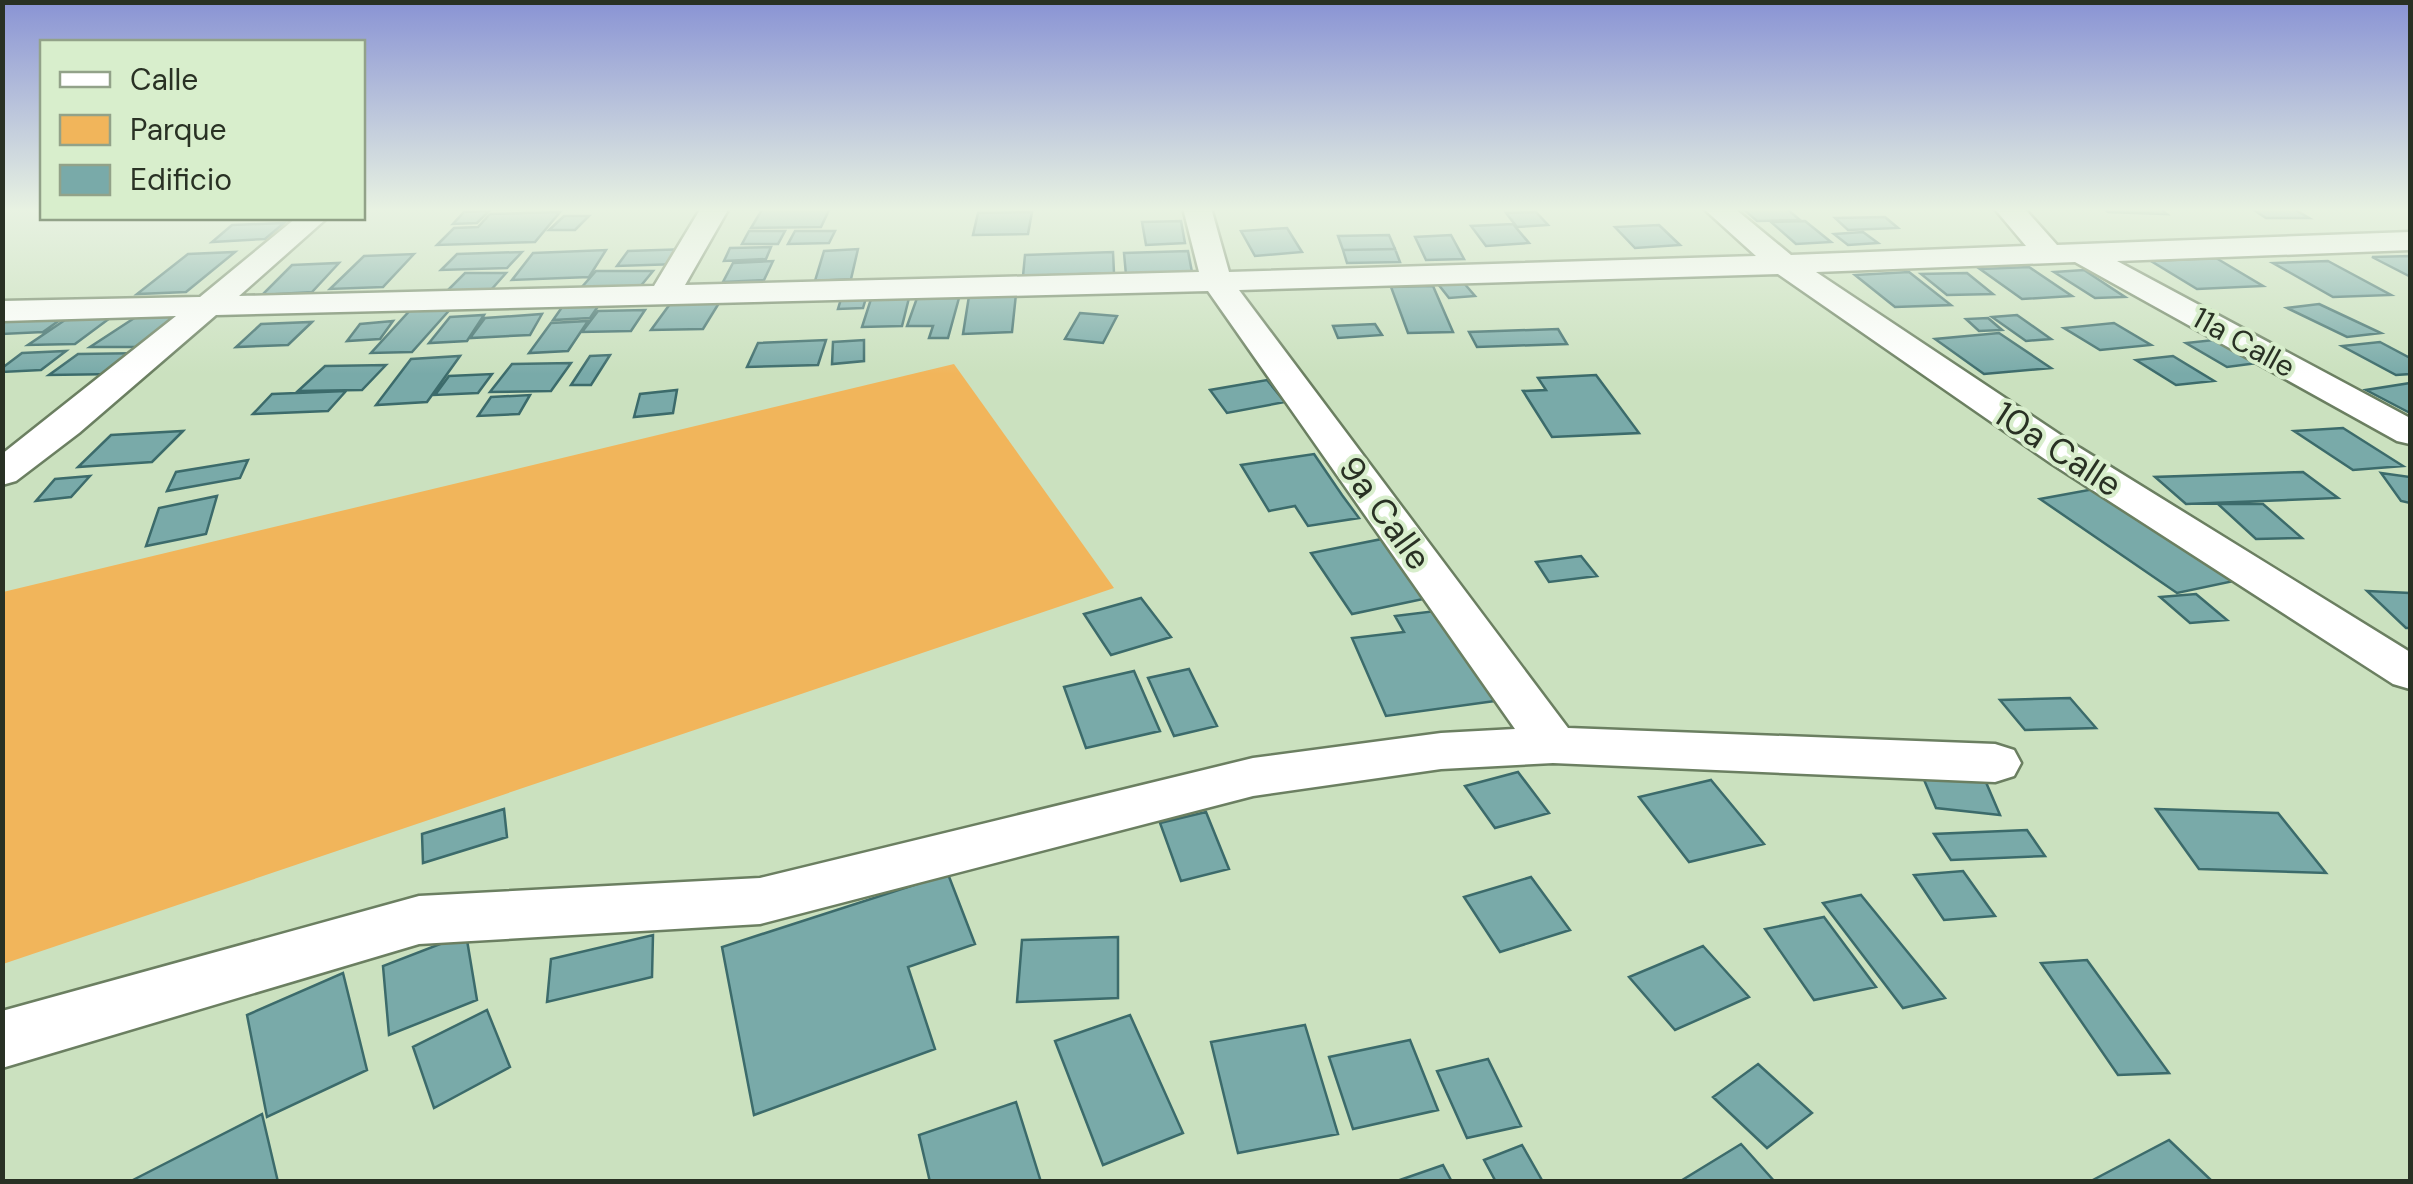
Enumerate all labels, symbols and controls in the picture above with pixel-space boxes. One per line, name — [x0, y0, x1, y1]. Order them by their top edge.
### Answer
legend — [40, 40, 365, 220]
text: Calle — [130, 60, 198, 99]
text: Parque — [130, 110, 227, 149]
text: Edificio — [130, 160, 232, 199]
street label: 11a Calle — [2186, 298, 2302, 386]
street label: 10a Calle — [1986, 391, 2130, 507]
street label: 9a Calle — [1328, 447, 1442, 579]

